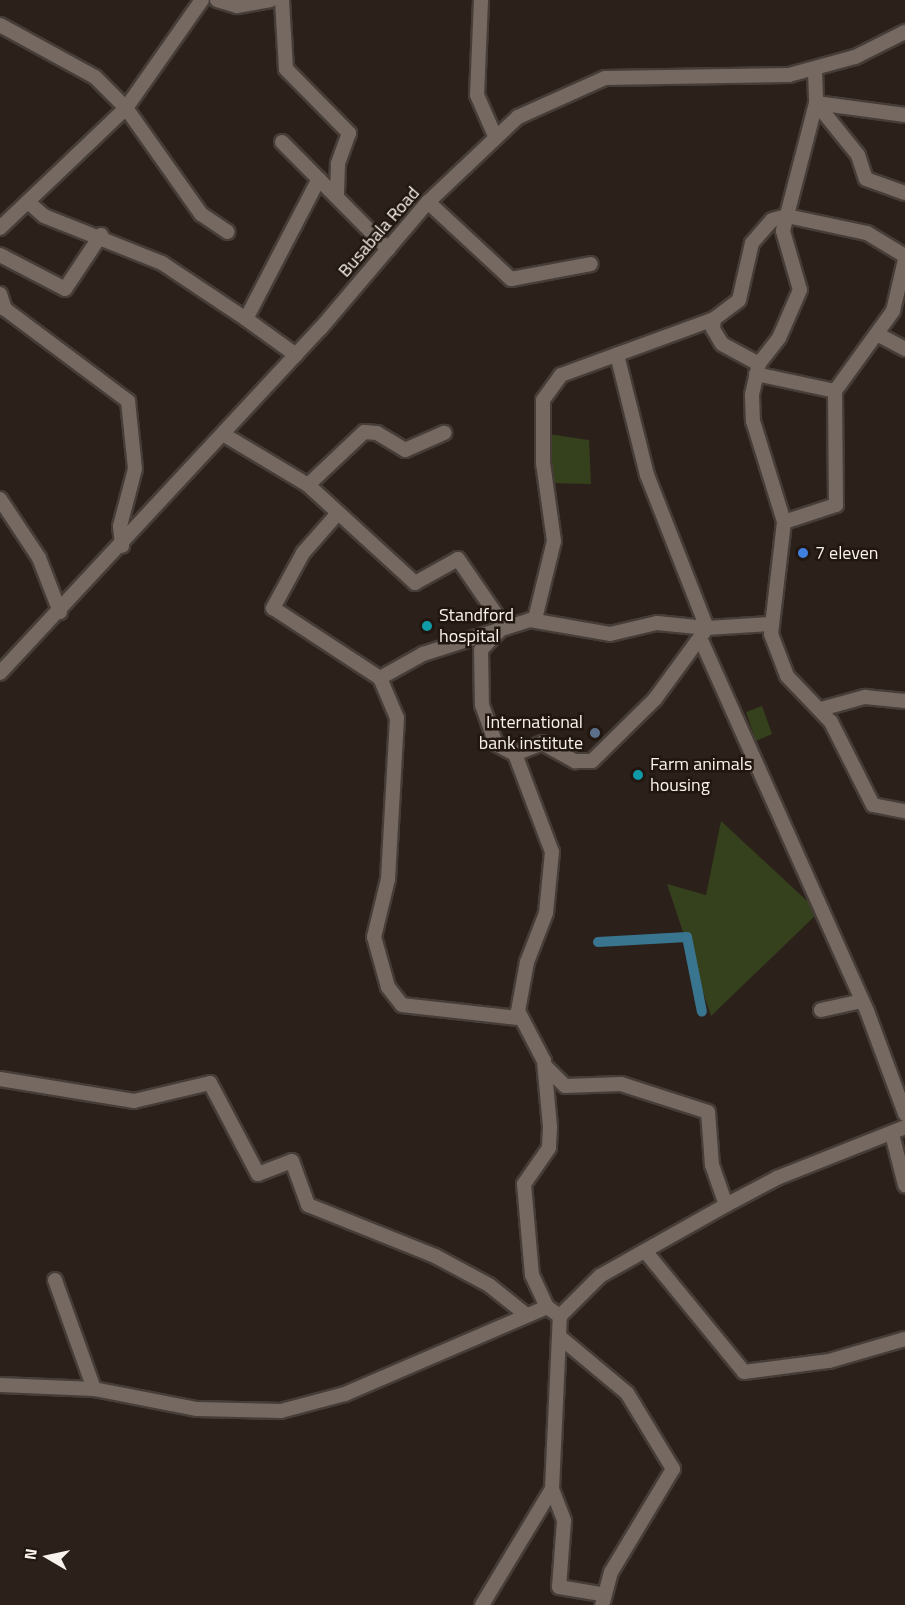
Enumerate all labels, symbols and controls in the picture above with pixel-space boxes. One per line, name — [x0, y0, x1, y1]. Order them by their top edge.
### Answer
street label: Busabala Road — [334, 182, 424, 282]
place label: 7 eleven — [815, 542, 878, 564]
marker: 7 eleven — [796, 546, 810, 560]
place label: Standford hospital — [439, 605, 514, 648]
marker: Standford hospital — [420, 619, 434, 633]
place label: International bank institute — [479, 712, 583, 754]
marker: International bank institute — [588, 726, 602, 740]
place label: Farm animals housing — [650, 754, 752, 796]
marker: Farm animals housing — [631, 768, 645, 782]
north arrow — [18, 1527, 78, 1587]
text: N — [18, 1547, 43, 1562]

